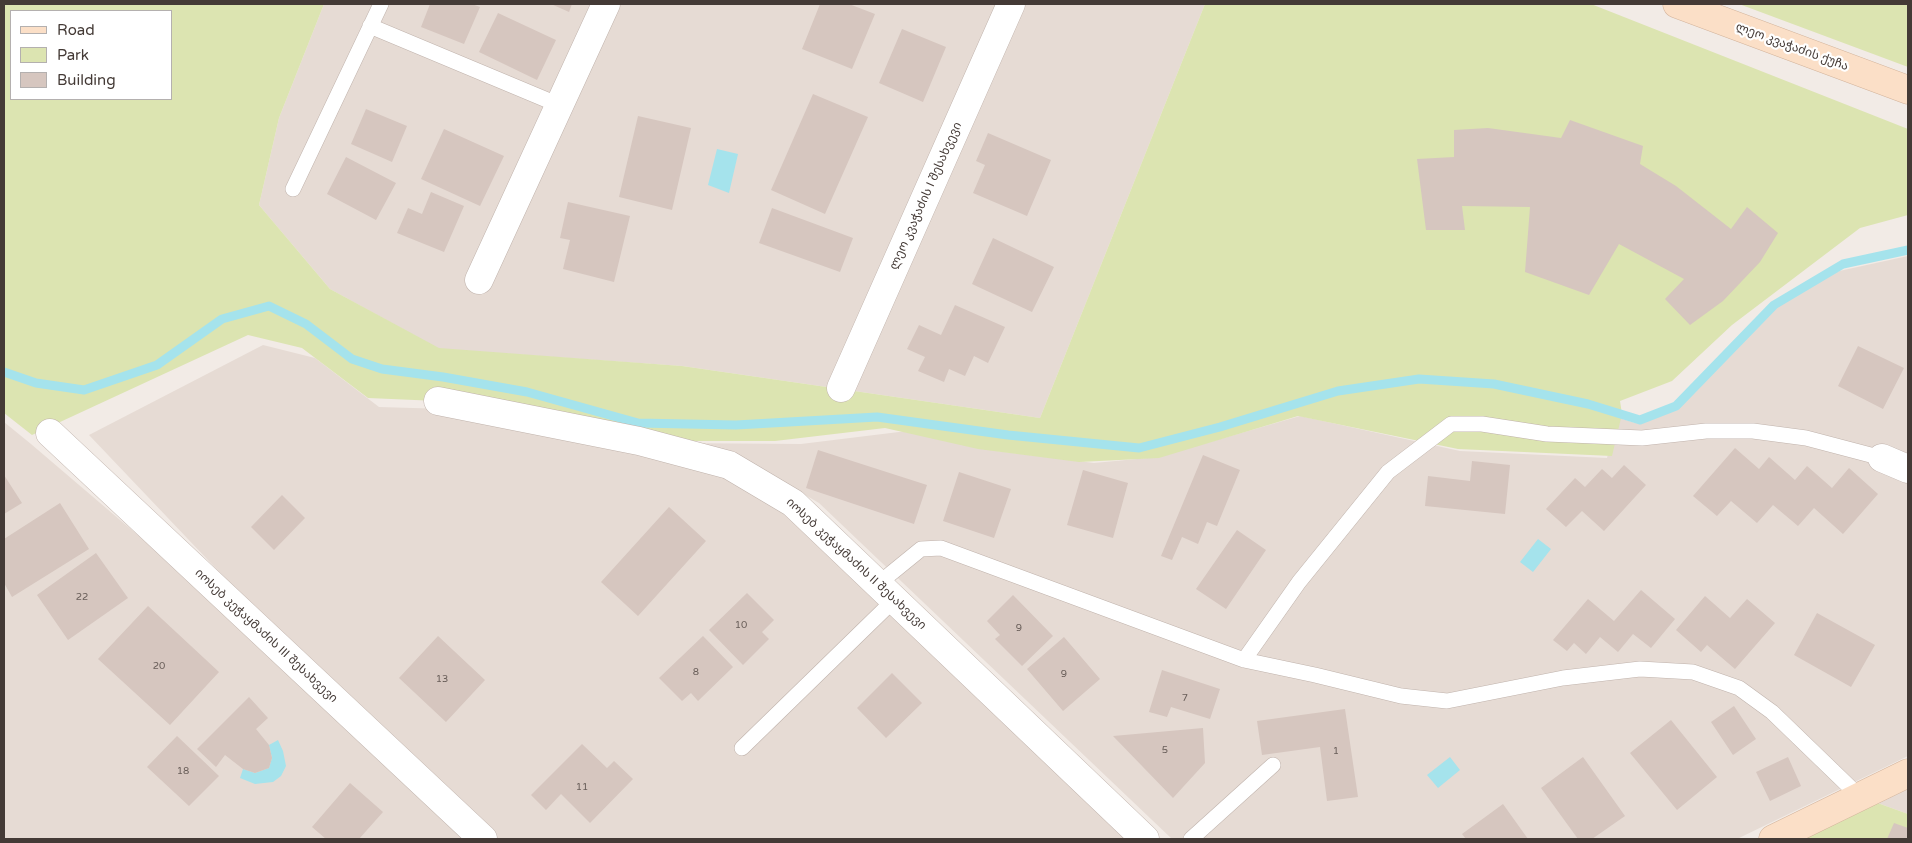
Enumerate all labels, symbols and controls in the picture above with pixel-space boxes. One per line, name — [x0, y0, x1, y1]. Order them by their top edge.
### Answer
legend — [10, 10, 172, 100]
street label: ლეო კვაჭაძის ქუჩა — [1734, 20, 1850, 74]
text: Road — [57, 21, 95, 39]
text: Park — [57, 46, 89, 64]
text: Building — [57, 71, 116, 89]
street label: ლეო კვაჭაძის I შესახვევი — [887, 120, 965, 272]
street label: იოსებ კეჭაყმაძის II შესახვევი — [783, 495, 929, 633]
street label: იოსებ კეჭაყმაძის III შესახვევი — [192, 566, 340, 706]
house number: 22 — [76, 591, 88, 603]
house number: 10 — [735, 619, 747, 631]
house number: 9 — [1016, 622, 1022, 634]
house number: 20 — [153, 660, 165, 672]
house number: 8 — [693, 666, 699, 678]
house number: 9 — [1061, 668, 1067, 680]
house number: 13 — [436, 673, 448, 685]
house number: 7 — [1182, 692, 1188, 704]
house number: 5 — [1162, 744, 1168, 756]
house number: 1 — [1333, 745, 1339, 757]
house number: 18 — [177, 765, 189, 777]
house number: 11 — [576, 781, 588, 793]

